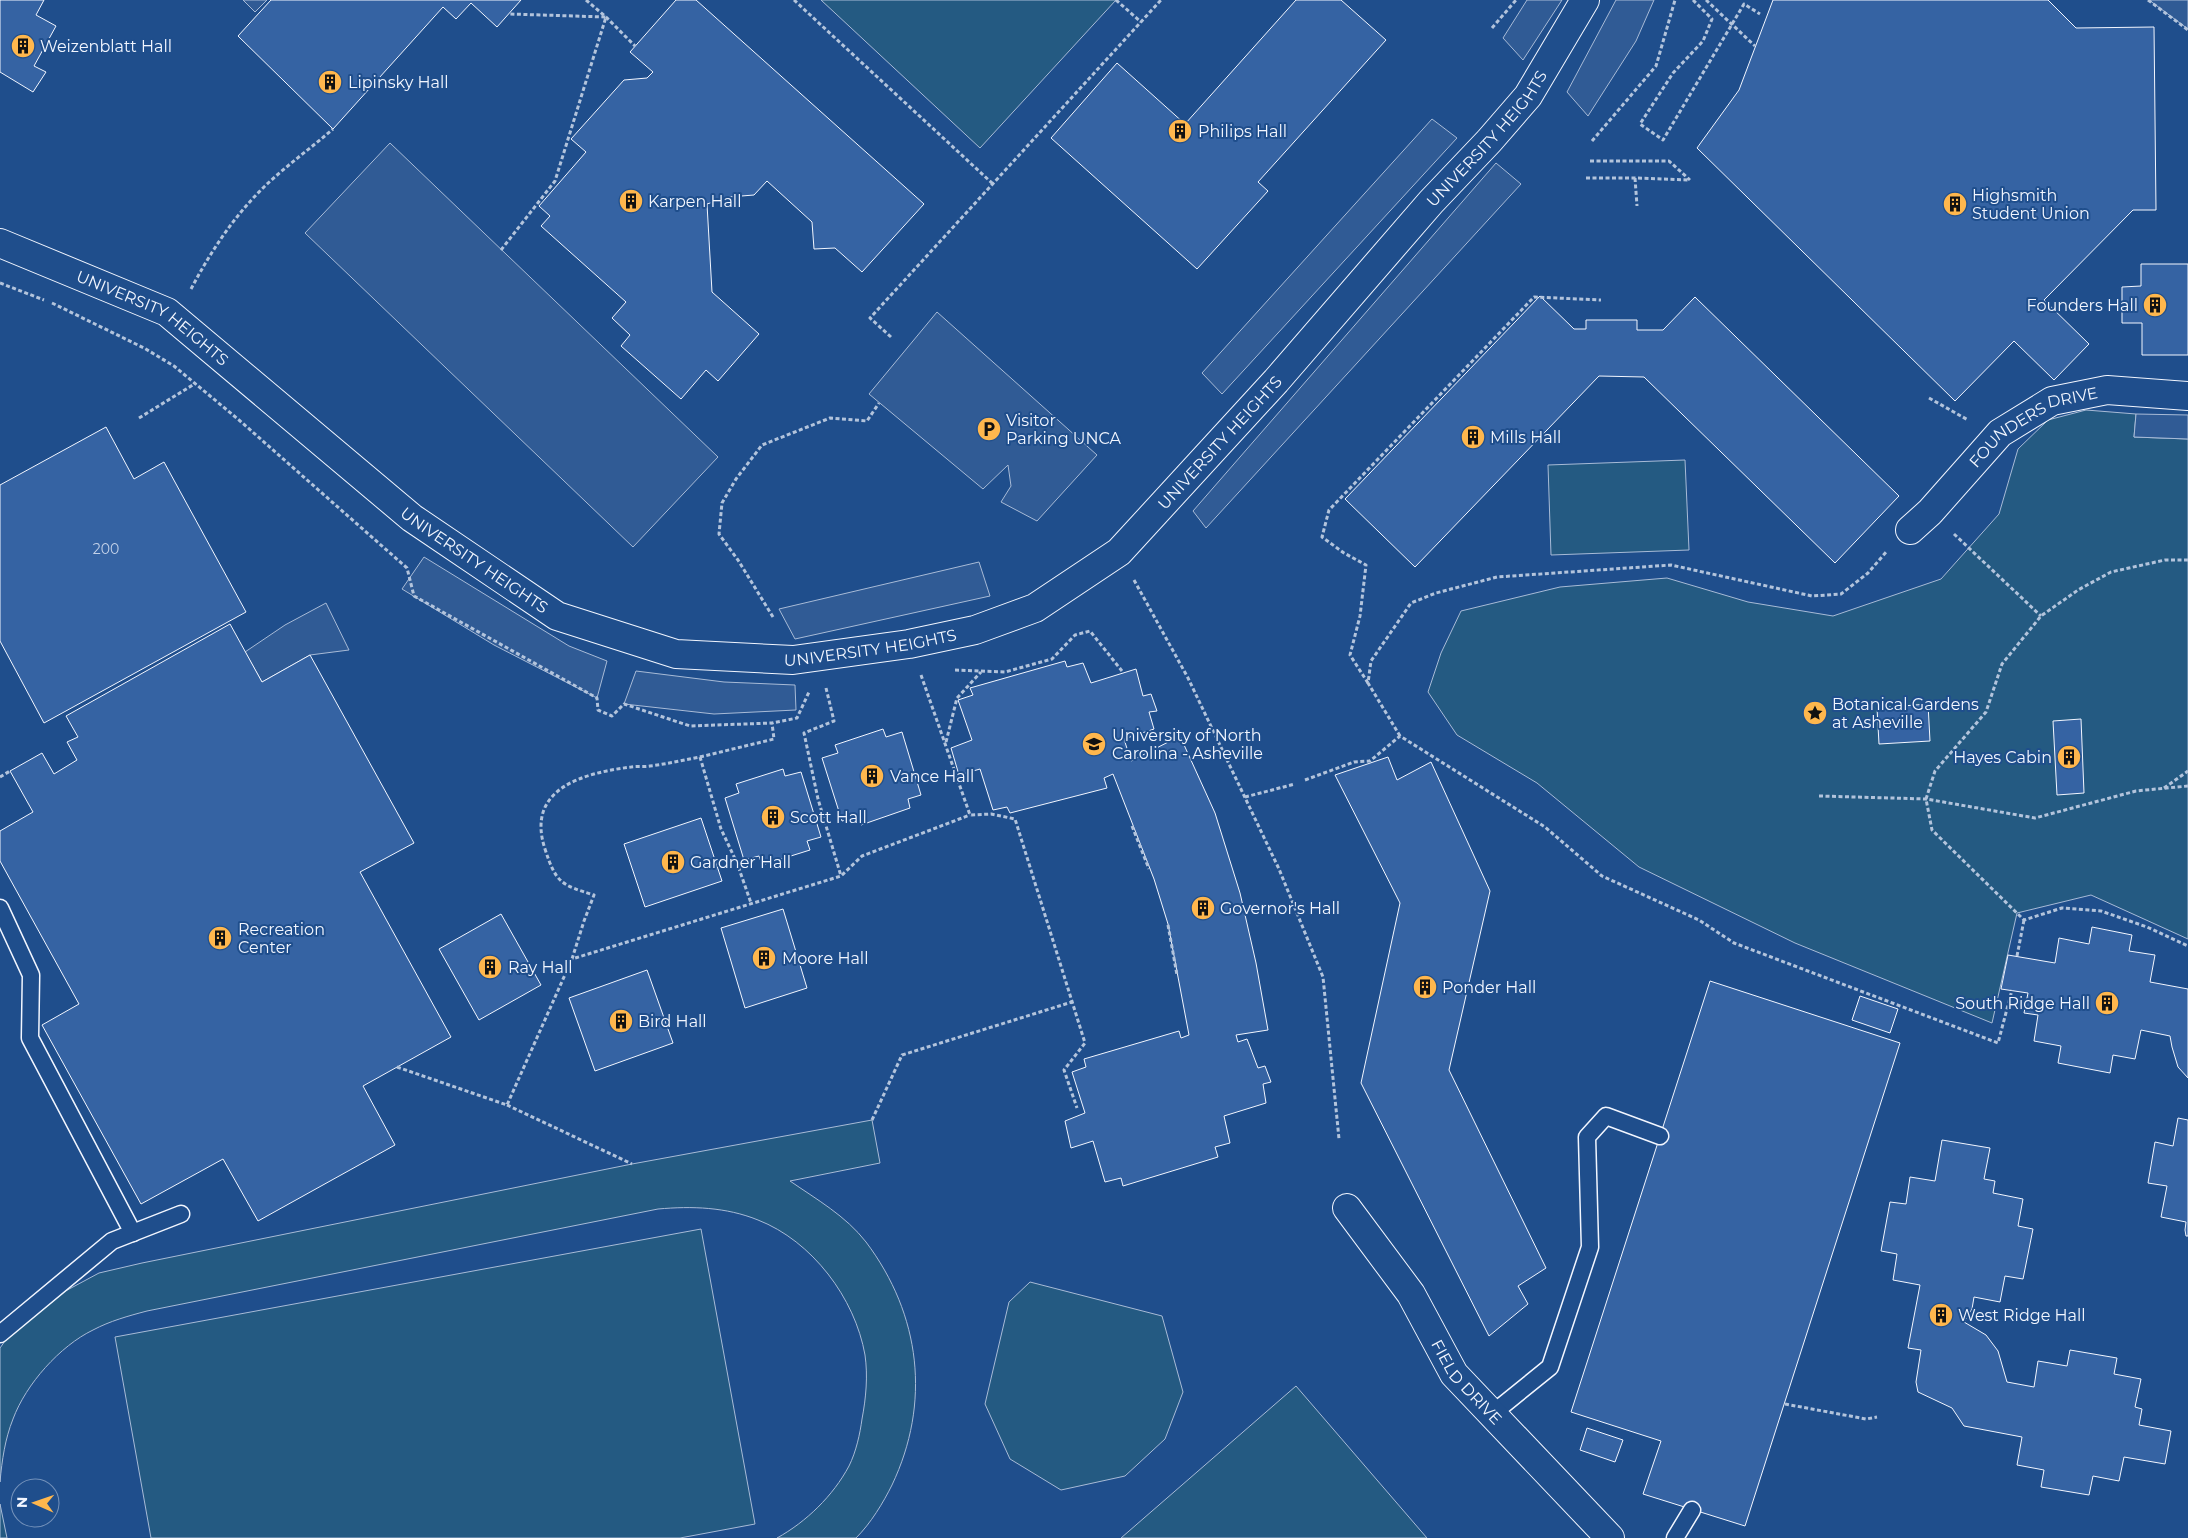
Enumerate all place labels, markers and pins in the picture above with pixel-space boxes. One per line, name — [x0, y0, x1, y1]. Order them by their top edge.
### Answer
building icon: Weizenblatt Hall — [10, 33, 36, 59]
place label: Weizenblatt Hall — [40, 37, 172, 56]
building icon: Lipinsky Hall — [317, 69, 343, 95]
place label: Lipinsky Hall — [348, 73, 449, 92]
building icon: Philips Hall — [1167, 118, 1193, 144]
place label: Philips Hall — [1198, 122, 1287, 141]
place label: Highsmith Student Union — [1972, 186, 2090, 223]
building icon: Karpen Hall — [618, 188, 644, 214]
building icon: Highsmith Student Union — [1942, 191, 1968, 217]
place label: Karpen Hall — [648, 192, 741, 211]
building icon: Founders Hall — [2142, 292, 2168, 318]
place label: Founders Hall — [2027, 296, 2138, 315]
place label: Visitor Parking UNCA — [1006, 411, 1122, 448]
parking icon: Visitor Parking UNCA — [976, 416, 1002, 442]
building icon: Mills Hall — [1460, 424, 1486, 450]
place label: Mills Hall — [1490, 428, 1561, 447]
place label: Botanical Gardens at Asheville — [1832, 695, 1979, 732]
place icon: Botanical Gardens at Asheville — [1802, 700, 1828, 726]
place label: University of North Carolina - Asheville — [1112, 726, 1263, 763]
school or university icon: University of North Carolina - Asheville — [1081, 731, 1107, 757]
building icon: Hayes Cabin — [2056, 744, 2082, 770]
place label: Hayes Cabin — [1953, 748, 2052, 767]
building icon: Vance Hall — [859, 763, 885, 789]
place label: Vance Hall — [890, 767, 974, 786]
building icon: Scott Hall — [760, 804, 786, 830]
place label: Scott Hall — [790, 808, 867, 827]
building icon: Gardner Hall — [660, 849, 686, 875]
place label: Gardner Hall — [690, 853, 791, 872]
building icon: Governor's Hall — [1190, 895, 1216, 921]
place label: Governor's Hall — [1220, 899, 1340, 918]
place label: Recreation Center — [238, 920, 325, 957]
building icon: Recreation Center — [207, 925, 233, 951]
building icon: Moore Hall — [751, 945, 777, 971]
place label: Moore Hall — [782, 949, 868, 968]
building icon: Ray Hall — [477, 954, 503, 980]
place label: Ray Hall — [508, 958, 573, 977]
building icon: Ponder Hall — [1412, 974, 1438, 1000]
place label: Ponder Hall — [1442, 978, 1536, 997]
building icon: South Ridge Hall — [2094, 990, 2120, 1016]
place label: South Ridge Hall — [1955, 994, 2090, 1013]
building icon: Bird Hall — [608, 1008, 634, 1034]
place label: Bird Hall — [638, 1012, 707, 1031]
building icon: West Ridge Hall — [1928, 1302, 1954, 1328]
place label: West Ridge Hall — [1958, 1306, 2086, 1325]

